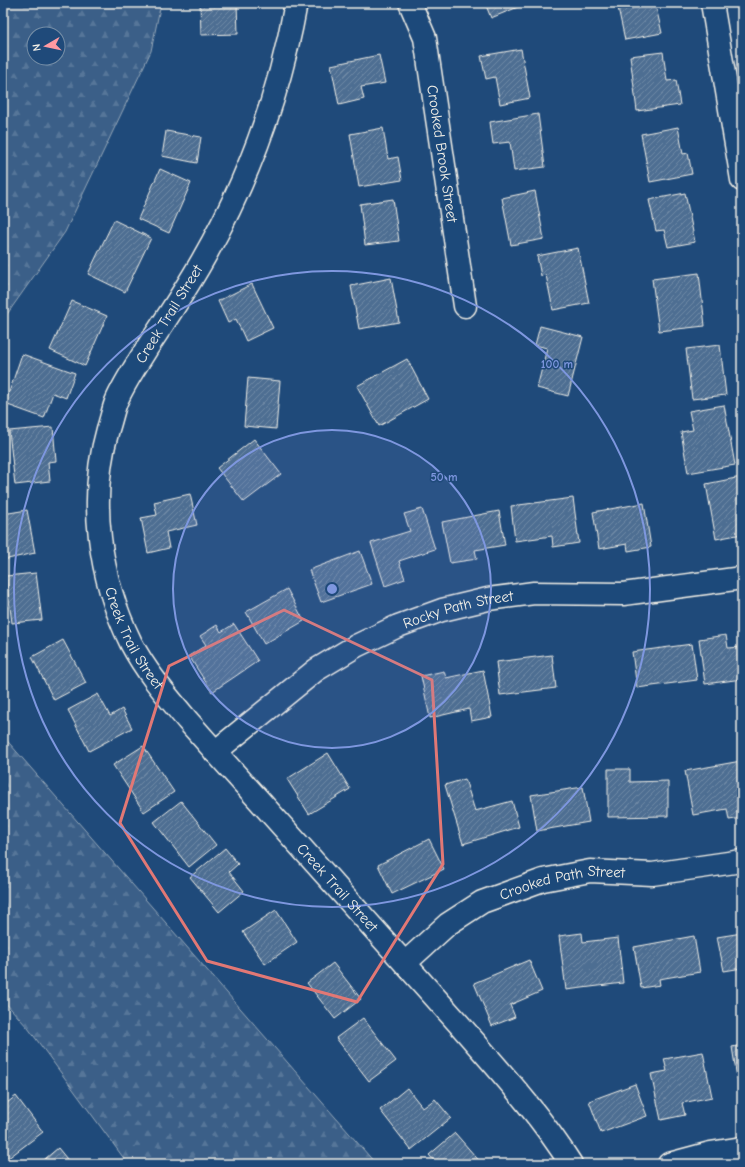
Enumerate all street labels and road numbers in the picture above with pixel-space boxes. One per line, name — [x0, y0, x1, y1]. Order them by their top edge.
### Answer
street label: Crooked Brook Street — [423, 84, 462, 224]
street label: Creek Trail Street — [132, 261, 207, 367]
street label: Creek Trail Street — [101, 585, 168, 693]
street label: Rocky Path Street — [401, 587, 515, 632]
street label: Creek Trail Street — [293, 840, 382, 936]
street label: Crooked Path Street — [497, 862, 626, 904]

